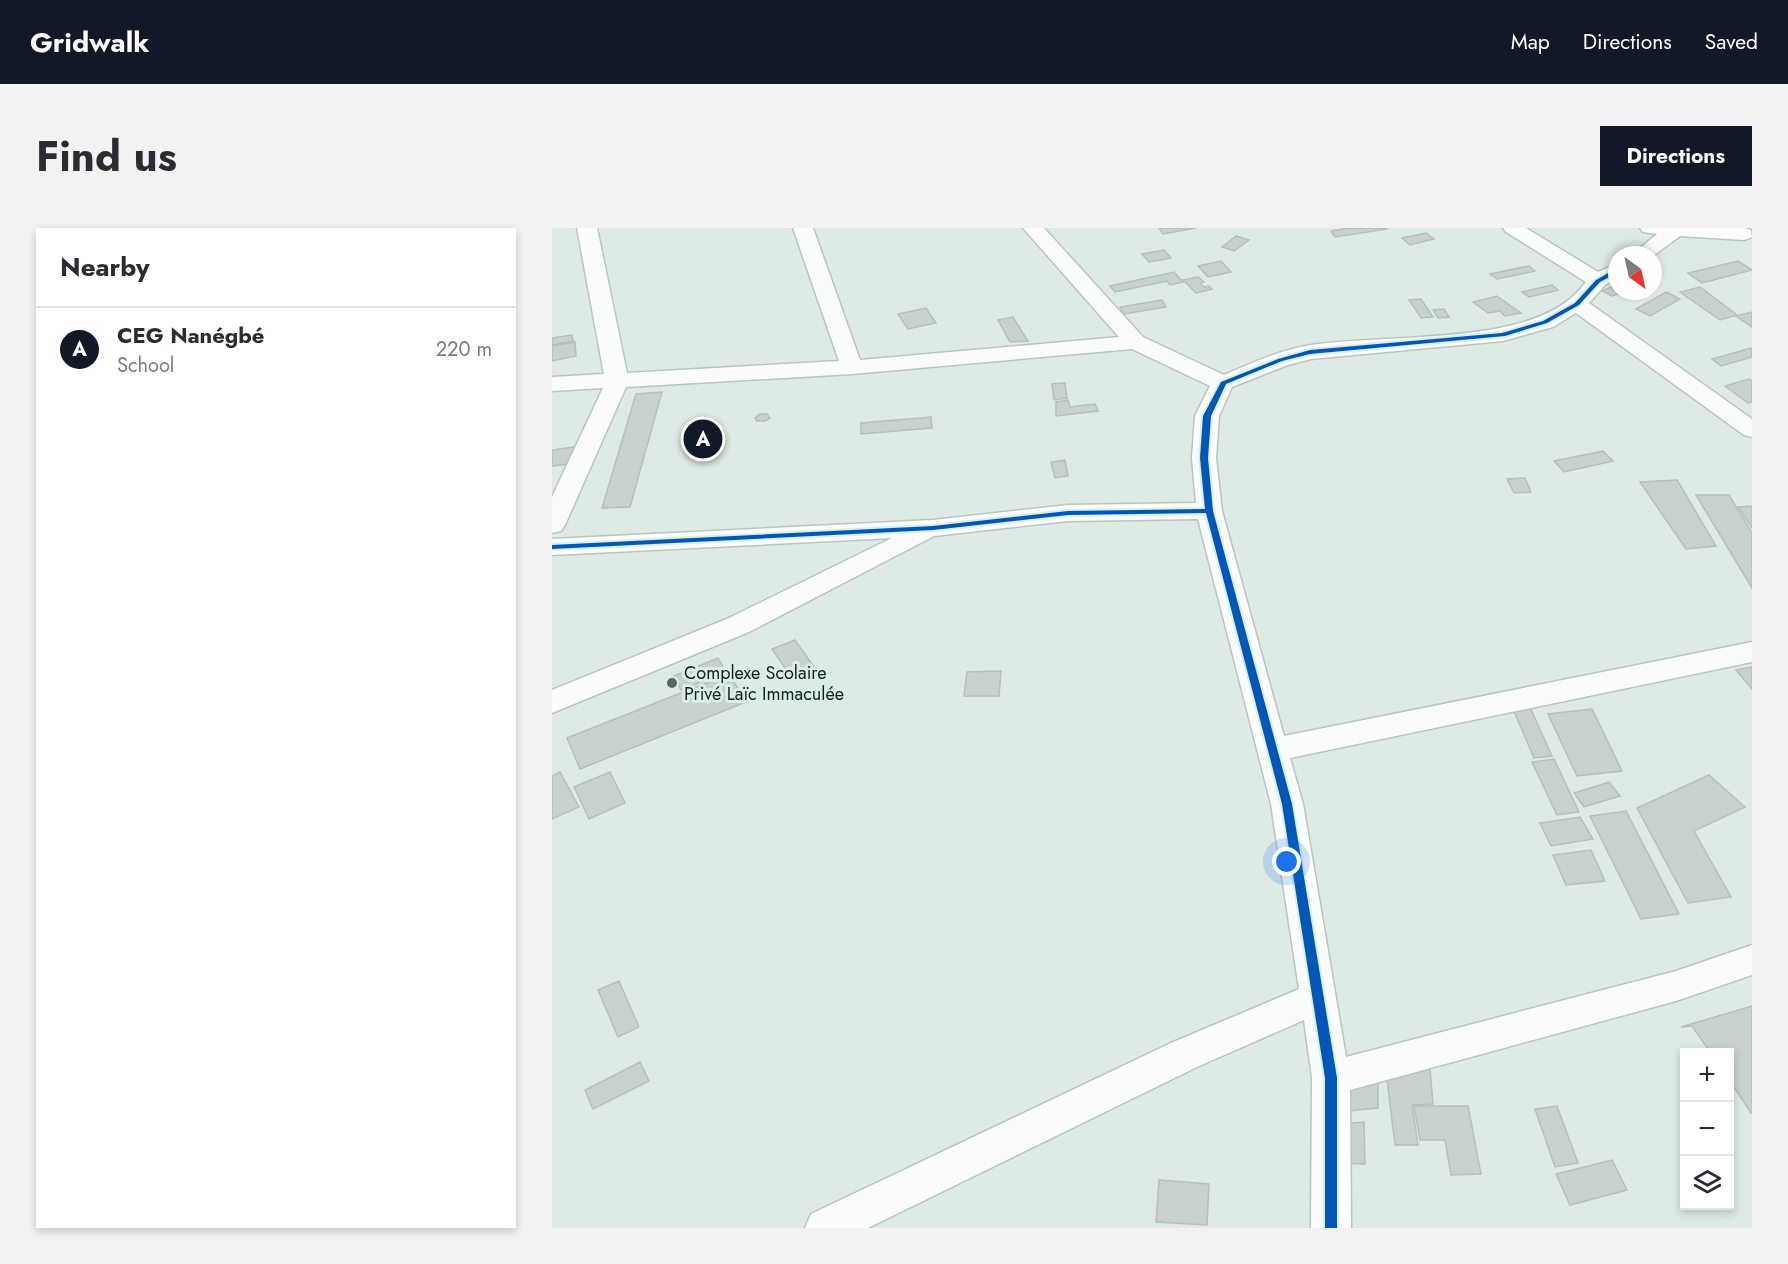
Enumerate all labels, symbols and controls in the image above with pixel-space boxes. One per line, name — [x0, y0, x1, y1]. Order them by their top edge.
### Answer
text: Gridwalk — [30, 22, 149, 63]
text: Map — [1511, 27, 1550, 57]
text: Directions — [1583, 27, 1672, 57]
text: Saved — [1705, 27, 1758, 57]
text: Find us — [36, 126, 177, 187]
button: Directions — [1600, 126, 1752, 186]
north arrow — [1608, 246, 1662, 300]
text: Nearby — [60, 248, 149, 286]
text: CEG Nanégbé — [117, 319, 264, 351]
text: A — [72, 335, 87, 364]
text: 220 m — [436, 335, 492, 364]
text: School — [117, 351, 174, 380]
pin: A — [684, 416, 722, 462]
place label: Complexe Scolaire Privé Laïc Immaculée — [684, 660, 844, 707]
marker: Complexe Scolaire Privé Laïc Immaculée — [665, 676, 679, 690]
your location — [1272, 847, 1301, 876]
map controls — [1680, 1048, 1734, 1210]
button: + — [1680, 1048, 1734, 1102]
button: − — [1680, 1102, 1734, 1156]
button: layers — [1680, 1156, 1734, 1210]

